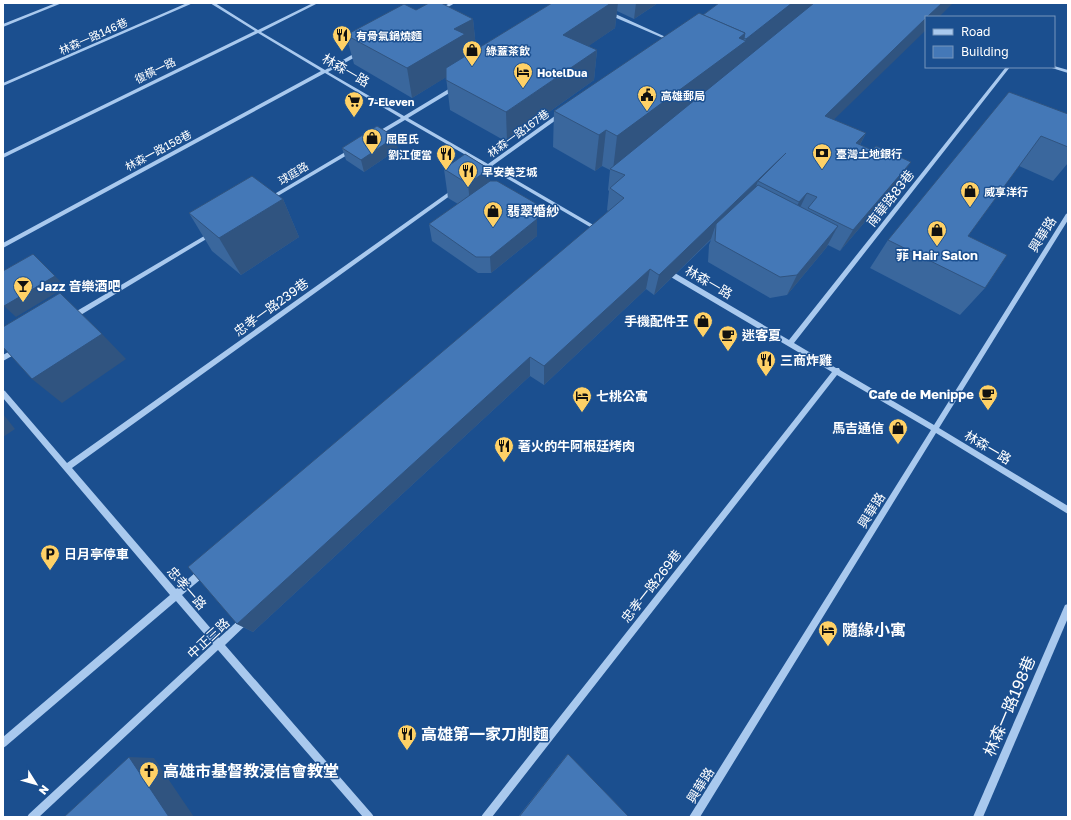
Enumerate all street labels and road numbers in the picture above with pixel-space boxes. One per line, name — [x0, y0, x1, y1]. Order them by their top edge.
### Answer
street label: 林森一路146巷 — [57, 15, 129, 57]
street label: 林森一路 — [319, 50, 373, 90]
street label: 復橫一路 — [132, 55, 178, 85]
street label: 林森一路167巷 — [485, 106, 551, 160]
street label: 林森一路158巷 — [123, 127, 193, 173]
street label: 球庭路 — [276, 159, 310, 187]
street label: 南華路83巷 — [863, 166, 917, 230]
street label: 興華路 — [1025, 213, 1059, 255]
street label: 林森一路 — [682, 262, 736, 302]
street label: 忠孝一路239巷 — [231, 275, 311, 339]
street label: 林森一路 — [962, 427, 1014, 467]
street label: 興華路 — [854, 489, 888, 531]
street label: 忠孝一路269巷 — [618, 546, 684, 626]
street label: 忠孝一路 — [164, 563, 210, 613]
street label: 中正三路 — [184, 614, 232, 662]
street label: 林森一路198巷 — [979, 653, 1039, 759]
street label: 興華路 — [683, 764, 717, 806]

